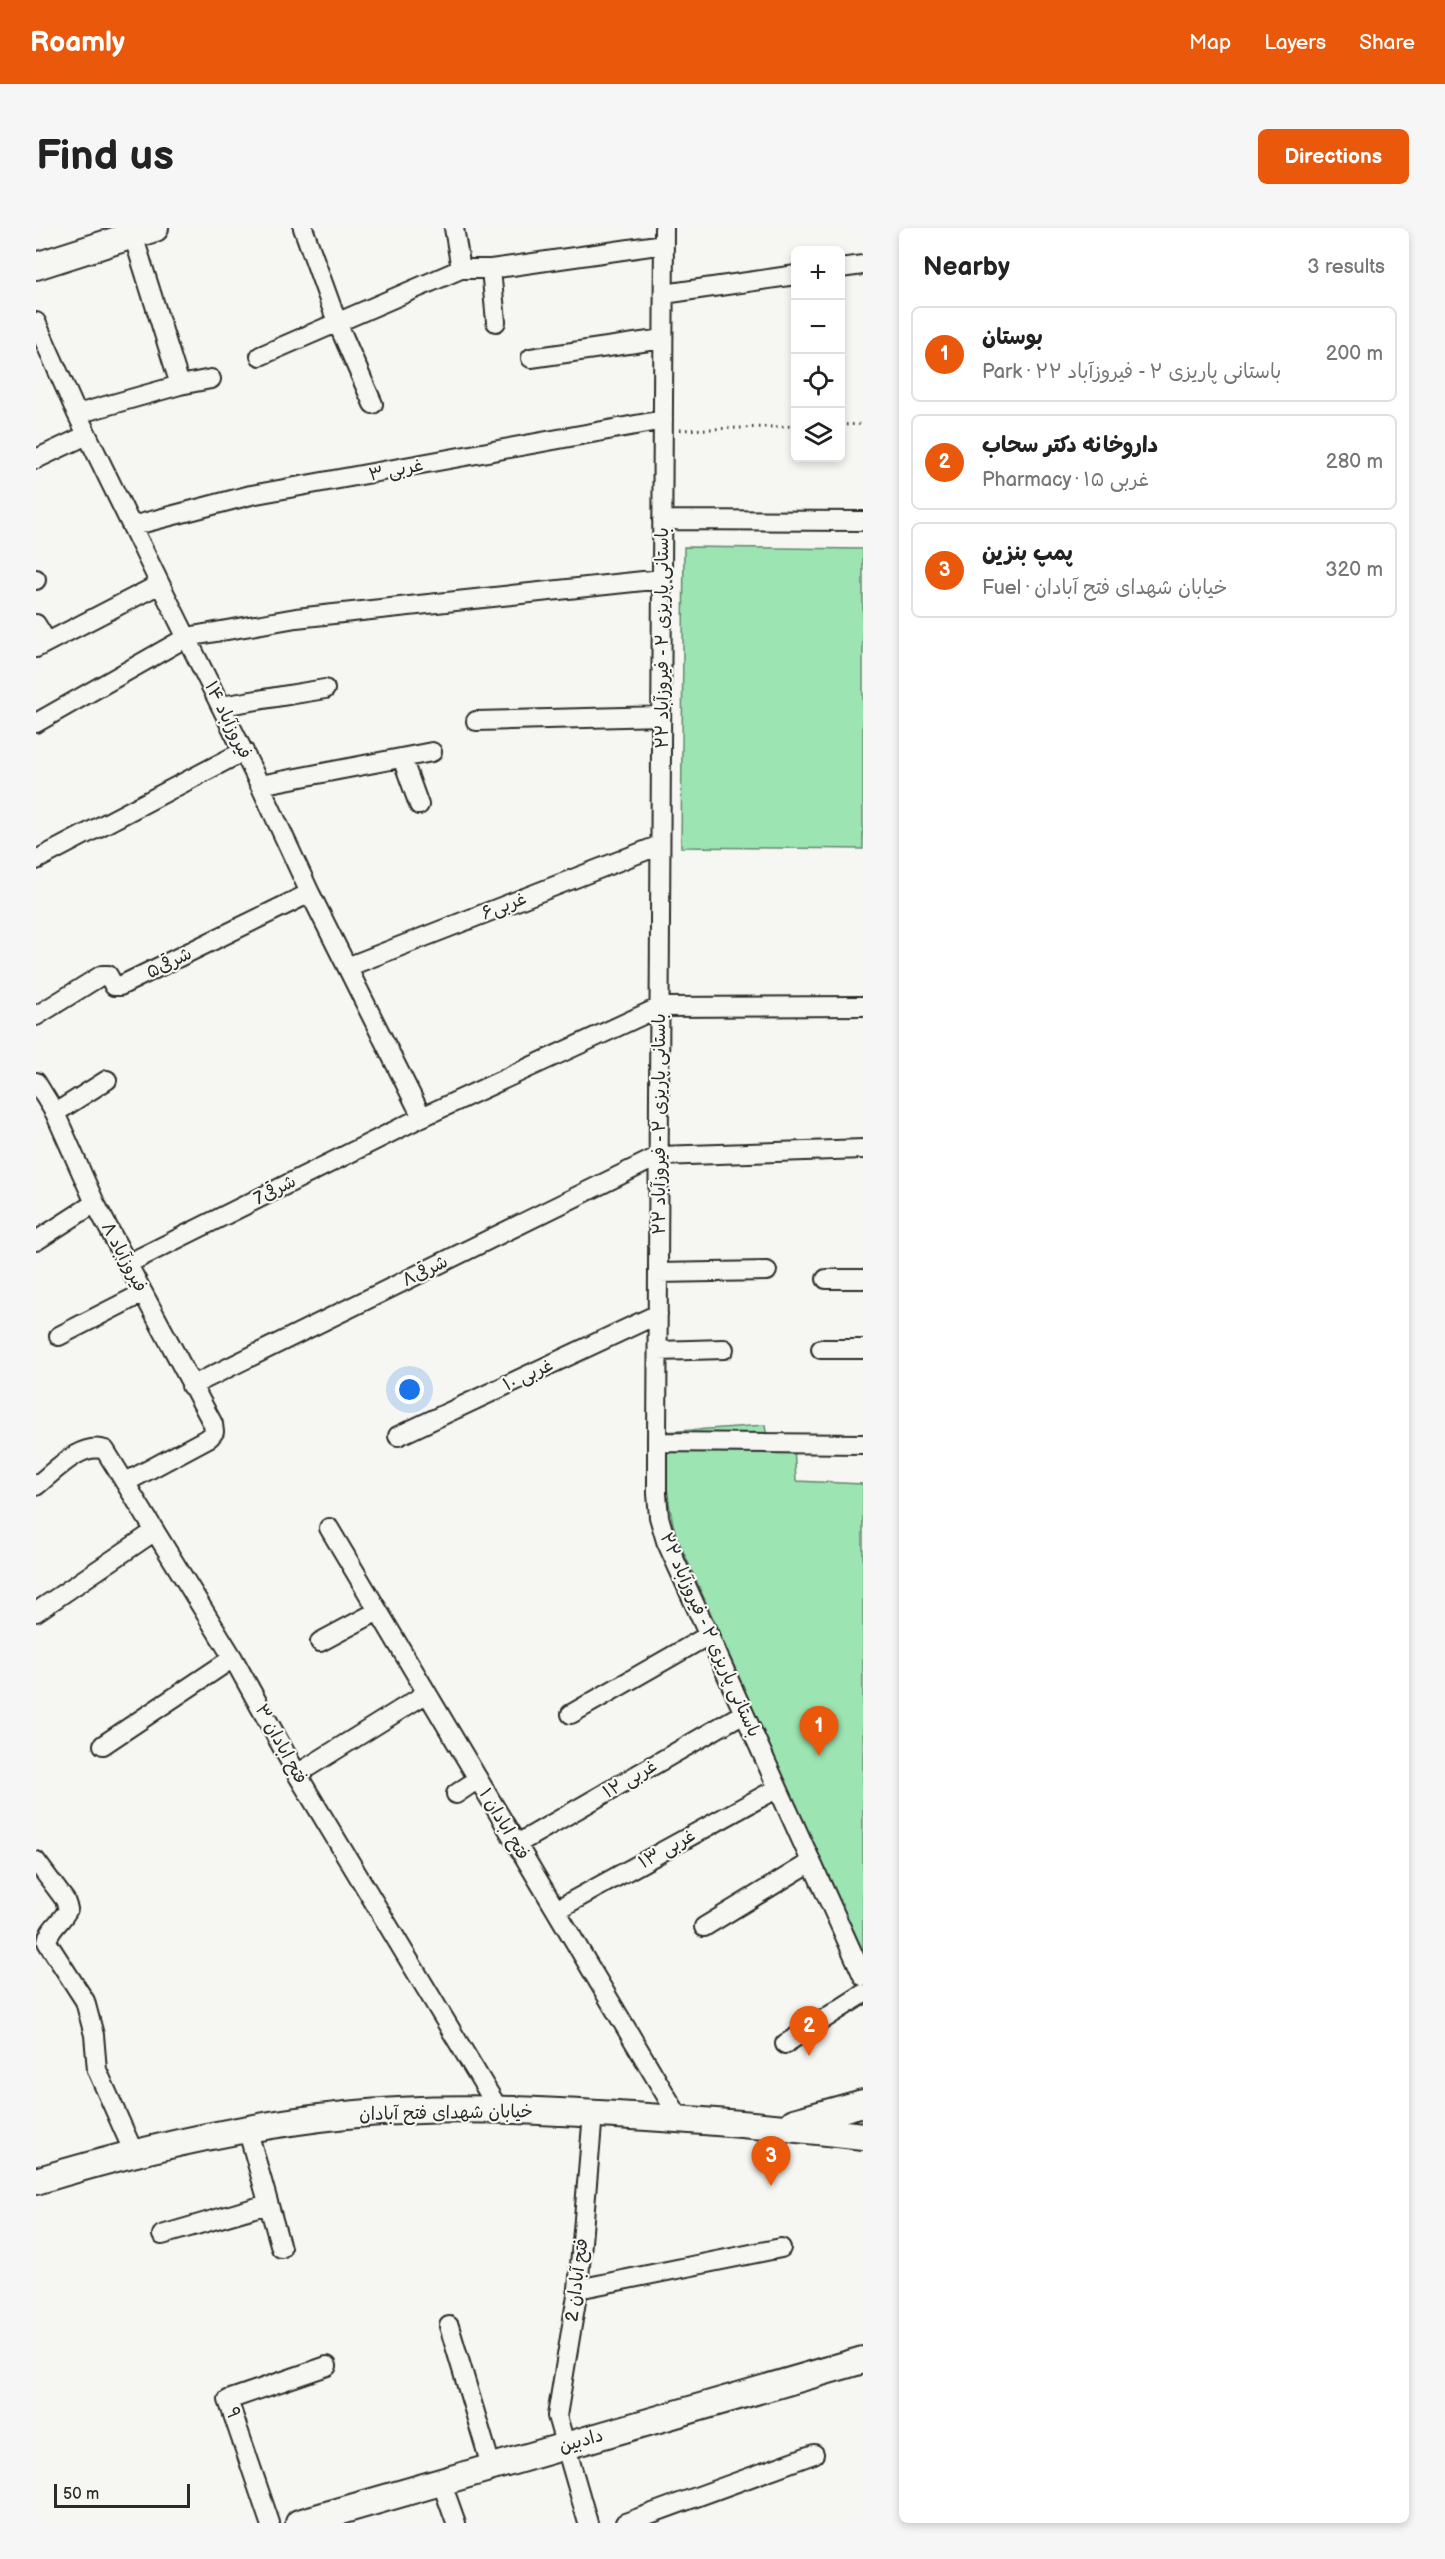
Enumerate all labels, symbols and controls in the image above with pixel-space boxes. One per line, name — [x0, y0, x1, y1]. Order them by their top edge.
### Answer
text: Roamly — [30, 26, 125, 59]
text: Map — [1189, 30, 1231, 55]
text: Layers — [1264, 30, 1326, 55]
text: Share — [1359, 30, 1415, 55]
button: Directions — [1258, 129, 1409, 184]
text: Find us — [36, 131, 174, 182]
map controls — [791, 246, 845, 462]
button: + — [791, 246, 845, 300]
text: Nearby — [923, 252, 1010, 283]
text: 3 results — [1307, 255, 1385, 279]
button: − — [791, 300, 845, 354]
text: بوستان — [982, 324, 1043, 351]
text: 1 — [940, 342, 949, 366]
text: 200 m — [1326, 342, 1383, 366]
button: locate — [791, 354, 845, 408]
text: Park · باستانی پاریزی ۲ - فیروزآباد ۲۲ — [982, 360, 1281, 384]
button: layers — [791, 408, 845, 462]
text: داروخانه دکتر سحاب — [982, 432, 1158, 459]
text: 2 — [939, 450, 950, 474]
text: 280 m — [1326, 450, 1383, 474]
street label: غربی ۳ — [367, 454, 425, 486]
text: Pharmacy · غربی ۱۵ — [982, 468, 1149, 492]
street label: باستانی پاریزی ۲ - فیروزآباد ۲۲ — [652, 527, 674, 749]
text: پمپ بنزین — [982, 540, 1073, 567]
text: 3 — [939, 558, 950, 582]
text: 320 m — [1325, 558, 1383, 582]
text: Fuel · خیابان شهدای فتح آبادان — [982, 576, 1227, 600]
street label: فیروزآباد ۱۴ — [200, 678, 256, 762]
street label: غربی۶ — [479, 888, 529, 924]
street label: شرقی۵ — [142, 941, 195, 983]
street label: باستانی پاریزی ۲ - فیروزآباد ۲۲ — [649, 1013, 671, 1235]
street label: شرقی7 — [250, 1169, 299, 1209]
street label: فیروزآباد ۸ — [97, 1218, 151, 1296]
street label: شرقی۸ — [398, 1249, 451, 1291]
street label: غربی ۱۰ — [500, 1354, 556, 1396]
your location — [395, 1375, 424, 1404]
street label: باستانی پاریزی ۲ - فیروزآباد ۲۲ — [654, 1530, 765, 1741]
street label: فتح ابادان ۳ — [250, 1701, 311, 1788]
pin: 1 — [800, 1706, 838, 1756]
street label: غربی ۱۲ — [599, 1755, 661, 1803]
street label: فتح ابادان ۱ — [474, 1784, 533, 1864]
street label: غربی ۱۳ — [635, 1825, 699, 1873]
pin: 2 — [790, 2006, 828, 2056]
street label: خیابان شهدای فتح آبادان — [359, 2101, 533, 2126]
pin: 3 — [752, 2136, 790, 2186]
street label: فتح آبادان 2 — [561, 2237, 594, 2323]
street label: ۹ — [221, 2405, 245, 2421]
street label: دادبین — [556, 2425, 606, 2457]
scale bar — [54, 2481, 190, 2508]
text: 50 m — [63, 2485, 99, 2504]

